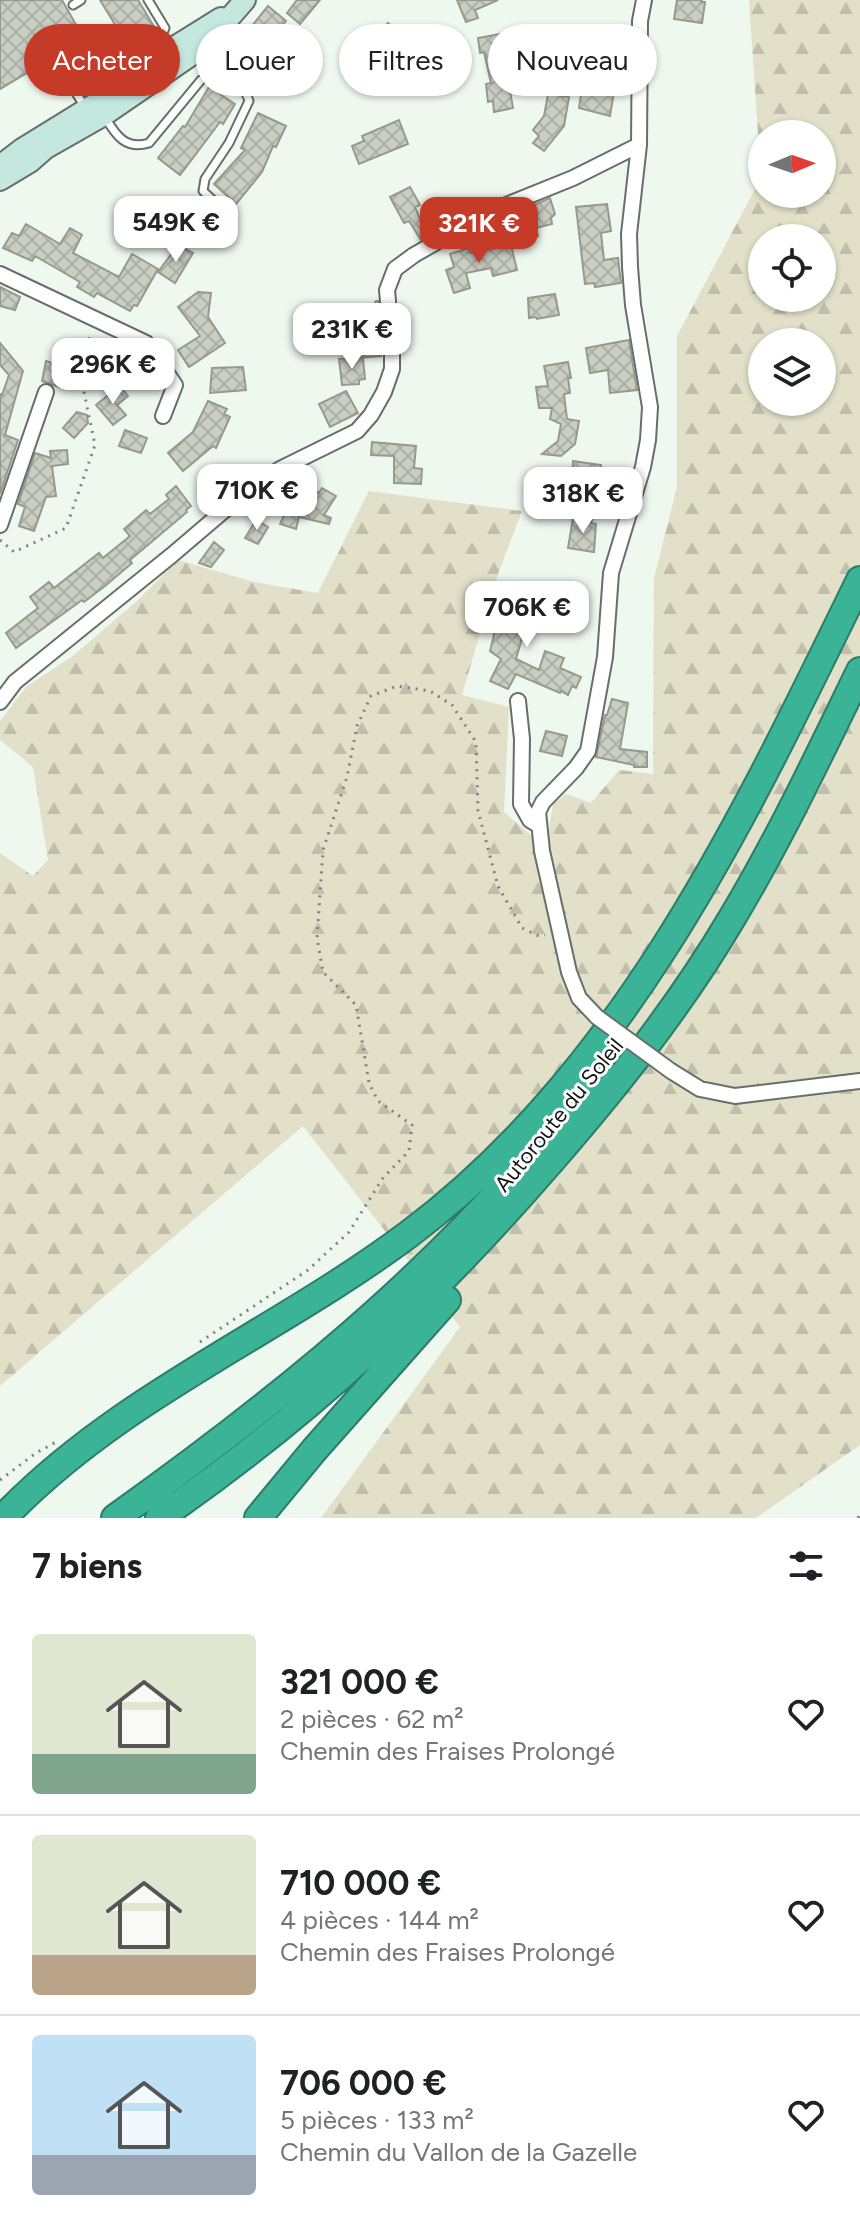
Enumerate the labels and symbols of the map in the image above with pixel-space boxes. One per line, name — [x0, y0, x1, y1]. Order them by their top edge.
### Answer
north arrow — [748, 120, 836, 208]
pin: 549K € — [111, 196, 241, 264]
pin: 321K € — [414, 197, 544, 265]
pin: 231K € — [287, 303, 417, 371]
pin: 296K € — [48, 338, 178, 406]
pin: 710K € — [192, 464, 322, 532]
pin: 318K € — [518, 467, 648, 535]
pin: 706K € — [462, 581, 592, 649]
street label: Autoroute du Soleil — [489, 1033, 629, 1197]

